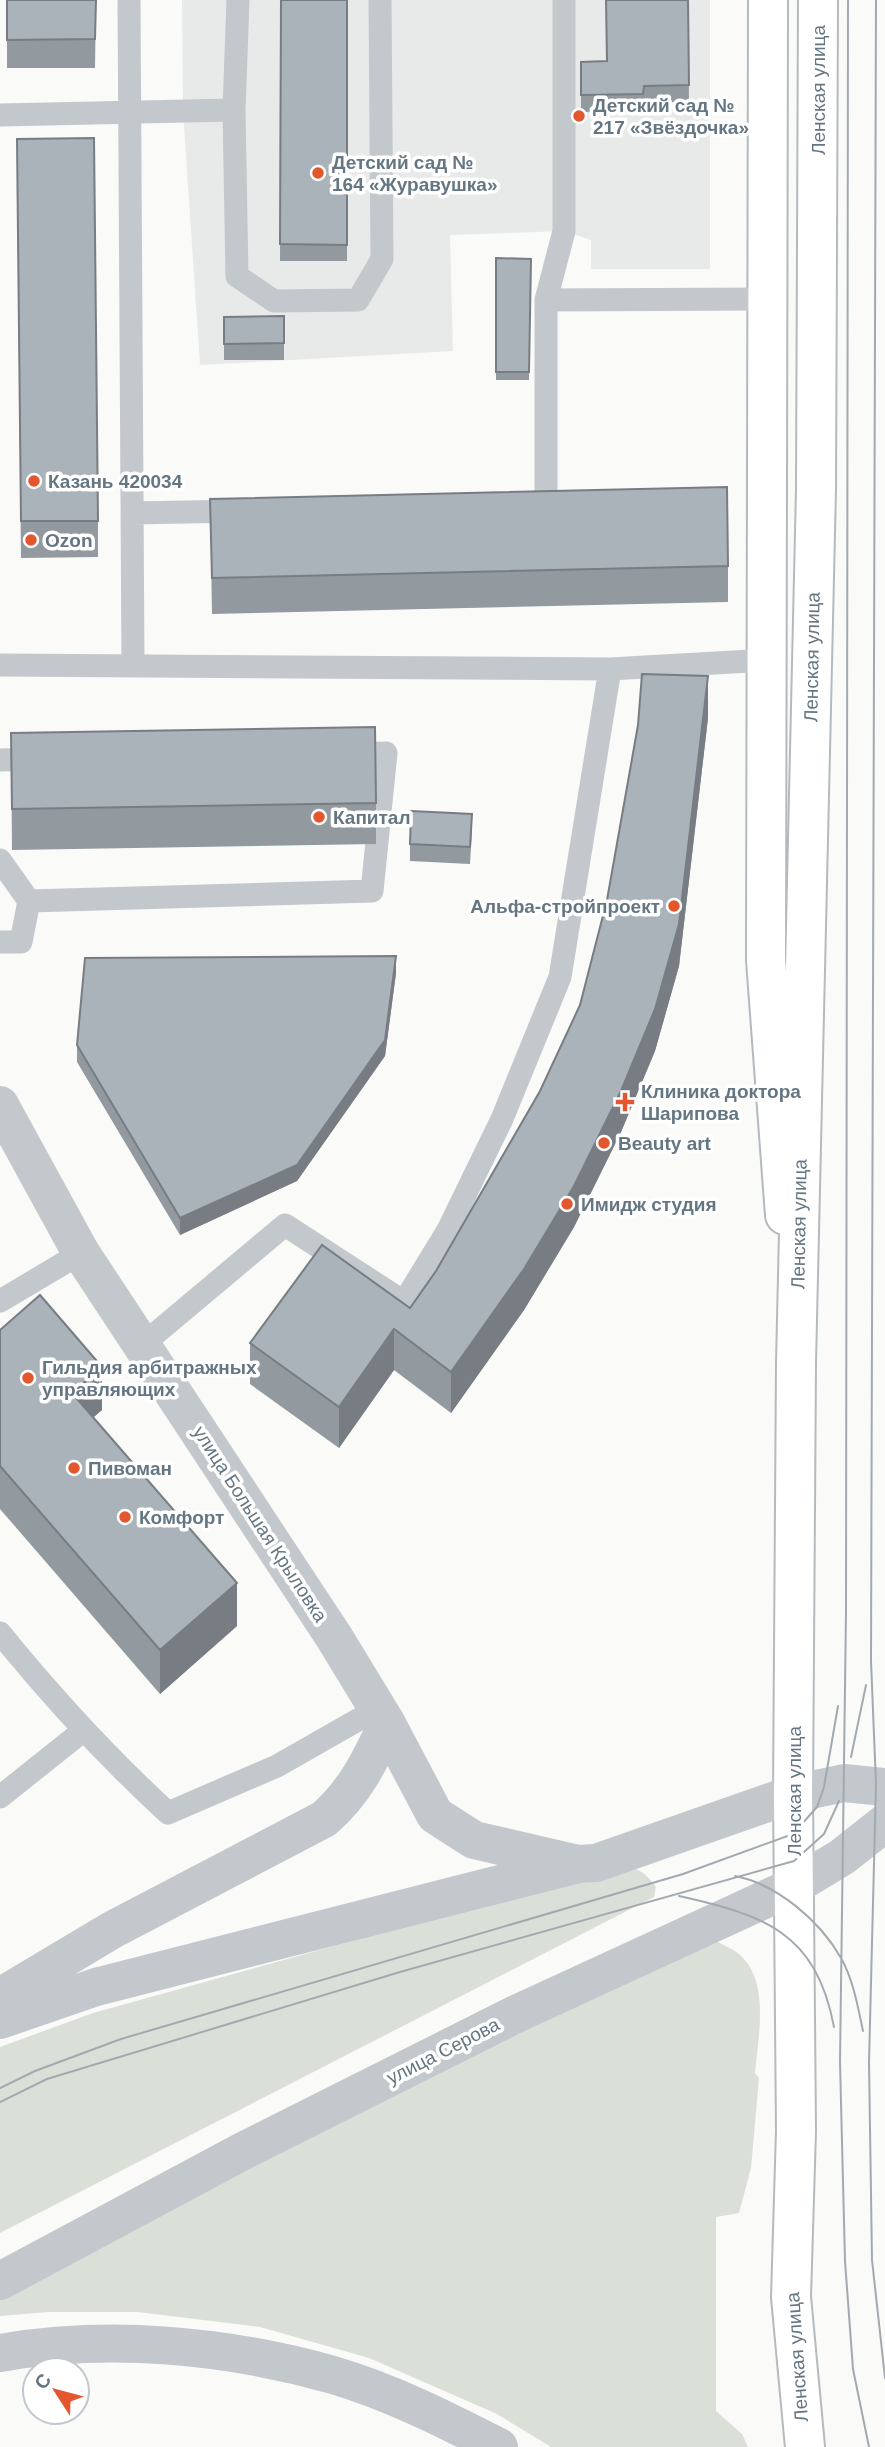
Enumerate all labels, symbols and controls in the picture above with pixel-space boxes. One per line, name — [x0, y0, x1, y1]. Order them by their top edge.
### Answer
street label: Ленская улица — [808, 25, 829, 155]
place label: Детский сад № 217 «Звёздочка» — [593, 95, 749, 138]
marker: Детский сад № 217 «Звёздочка» — [571, 108, 587, 124]
place label: Детский сад № 164 «Журавушка» — [332, 152, 497, 195]
marker: Детский сад № 164 «Журавушка» — [310, 165, 326, 181]
place label: Казань 420034 — [48, 471, 183, 492]
marker: Казань 420034 — [26, 473, 42, 489]
place label: Ozon — [45, 530, 93, 551]
marker: Ozon — [23, 532, 39, 548]
street label: Ленская улица — [800, 591, 824, 722]
place label: Капитал — [333, 807, 411, 828]
marker: Капитал — [311, 809, 327, 825]
place label: Альфа-стройпроект — [470, 896, 660, 917]
marker: Альфа-стройпроект — [666, 898, 682, 914]
place label: Клиника доктора Шарипова — [641, 1081, 801, 1124]
marker: Клиника доктора Шарипова — [615, 1092, 635, 1112]
place label: Beauty art — [618, 1133, 712, 1154]
marker: Beauty art — [596, 1135, 612, 1151]
street label: Ленская улица — [787, 1158, 811, 1289]
place label: Имидж студия — [581, 1194, 716, 1215]
marker: Имидж студия — [559, 1196, 575, 1212]
place label: Гильдия арбитражных управляющих — [42, 1357, 257, 1400]
marker: Гильдия арбитражных управляющих — [20, 1370, 36, 1386]
street label: улица Большая Крыловка — [189, 1422, 331, 1626]
place label: Пивоман — [88, 1458, 172, 1479]
marker: Пивоман — [66, 1460, 82, 1476]
place label: Комфорт — [139, 1507, 224, 1528]
marker: Комфорт — [117, 1509, 133, 1525]
street label: Ленская улица — [784, 1726, 805, 1856]
street label: улица Серова — [383, 2013, 503, 2088]
street label: Ленская улица — [782, 2291, 812, 2423]
north arrow — [21, 2356, 91, 2426]
text: С — [30, 2369, 55, 2393]

